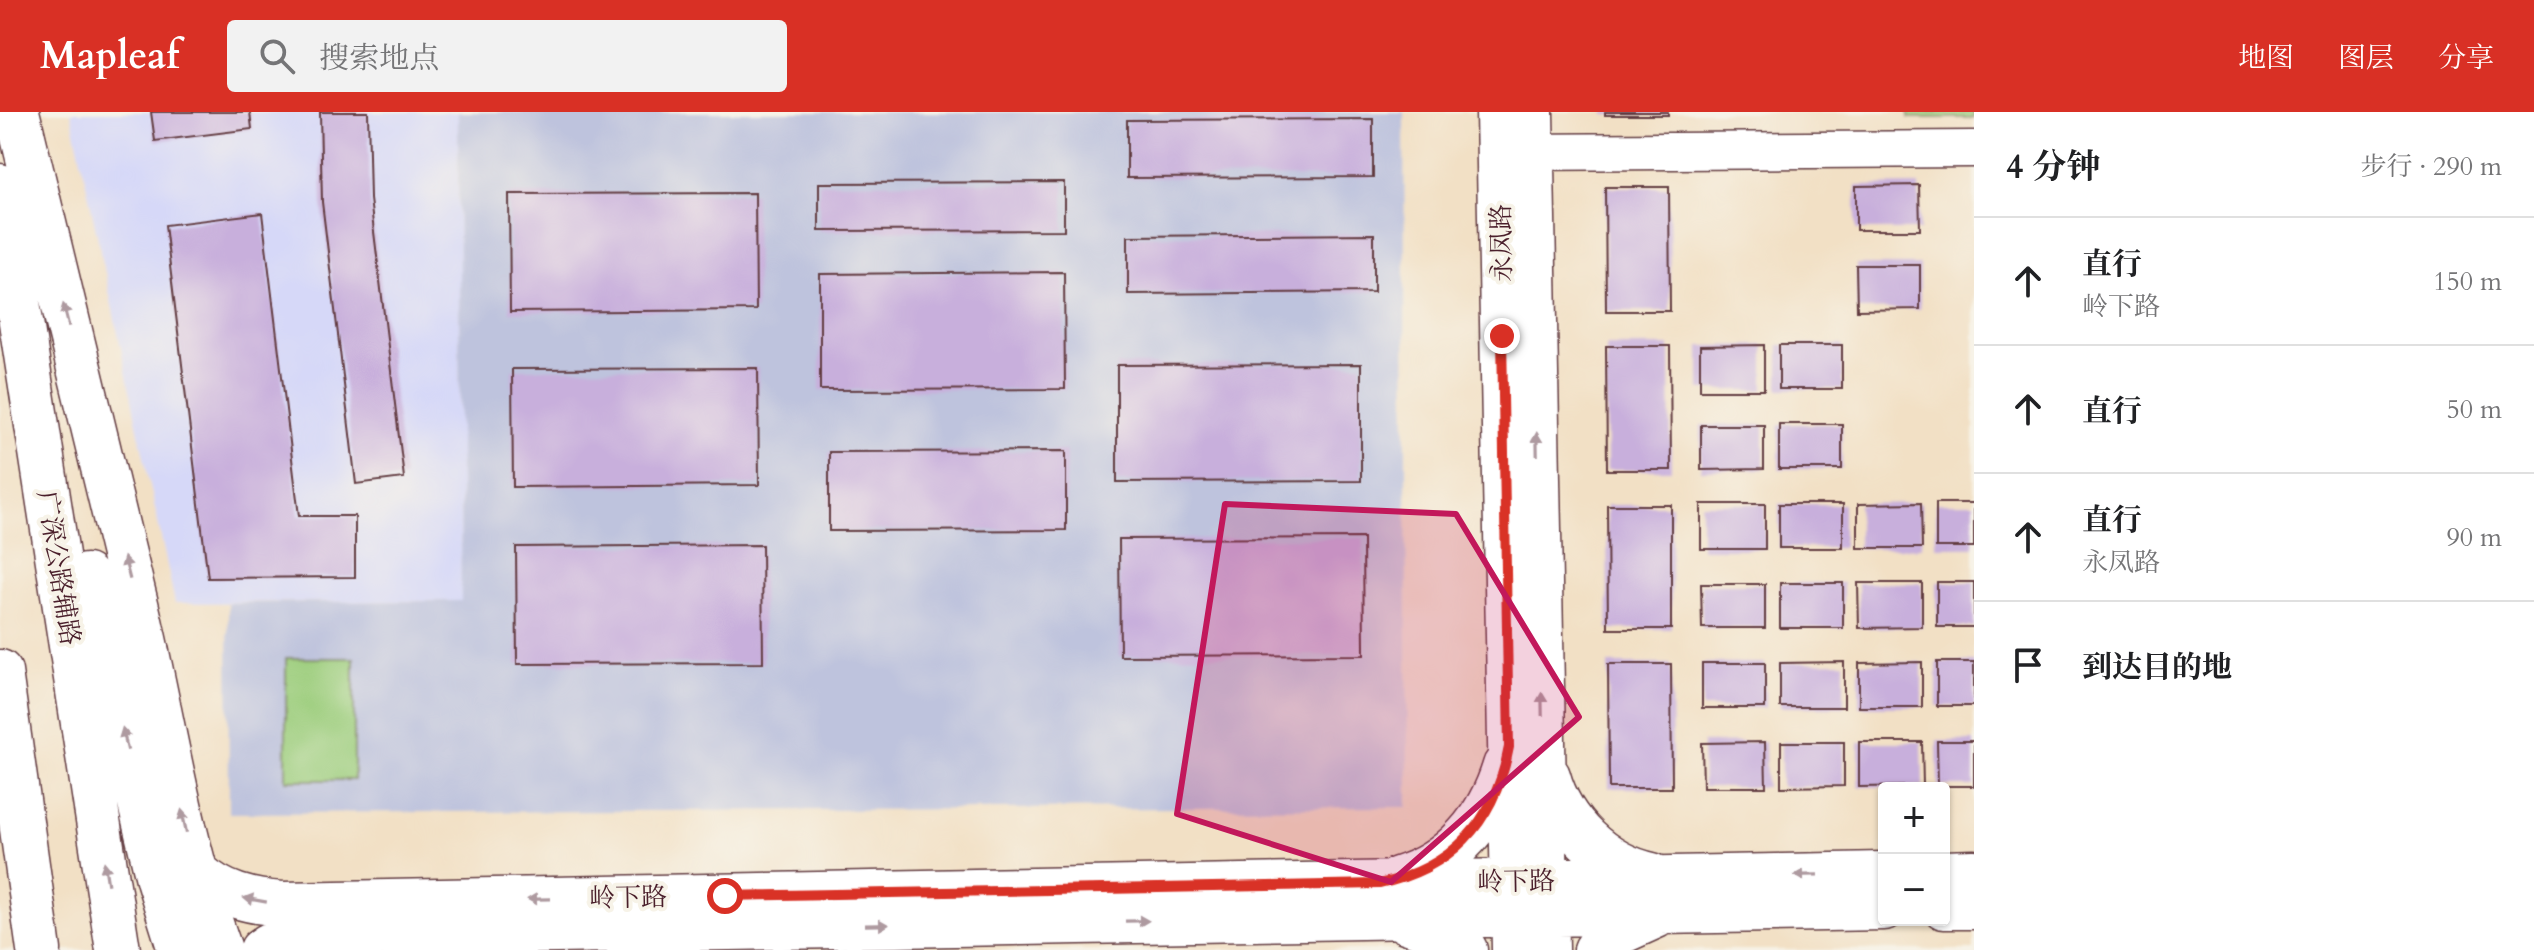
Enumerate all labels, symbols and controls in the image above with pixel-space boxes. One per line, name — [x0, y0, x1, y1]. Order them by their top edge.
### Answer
search box — [227, 20, 787, 92]
text: Mapleaf — [40, 30, 179, 82]
icon: search — [255, 34, 299, 78]
text: 搜索地点 — [319, 38, 439, 79]
text: 地图 — [2238, 39, 2294, 77]
text: 图层 — [2338, 39, 2394, 77]
text: 分享 — [2438, 39, 2494, 77]
text: 4 分钟 — [2006, 144, 2101, 190]
text: 步行 · 290 m — [2361, 149, 2502, 184]
street label: 永凤路 — [1483, 204, 1520, 282]
text: 直行 — [2082, 244, 2142, 285]
icon: ahead — [2006, 259, 2050, 303]
text: 150 m — [2433, 264, 2502, 299]
text: 岭下路 — [2082, 289, 2160, 324]
one-way arrow — [59, 302, 72, 327]
route end — [1484, 318, 1520, 354]
icon: ahead — [2006, 387, 2050, 431]
text: 直行 — [2082, 391, 2142, 432]
text: 50 m — [2446, 392, 2502, 427]
one-way arrow — [1531, 431, 1544, 456]
street label: 广深公路辅路 — [29, 488, 88, 648]
text: 直行 — [2082, 500, 2142, 541]
icon: ahead — [2006, 515, 2050, 559]
text: 90 m — [2446, 520, 2502, 555]
text: 永凤路 — [2082, 545, 2160, 580]
one-way arrow — [121, 555, 133, 580]
icon: arrive — [2006, 643, 2050, 687]
text: 到达目的地 — [2082, 647, 2232, 688]
one-way arrow — [1536, 691, 1549, 716]
one-way arrow — [118, 726, 131, 751]
map controls — [1878, 782, 1950, 926]
button: + — [1878, 782, 1950, 854]
one-way arrow — [177, 809, 190, 834]
button: − — [1878, 854, 1950, 926]
one-way arrow — [99, 860, 112, 885]
street label: 岭下路 — [1477, 863, 1555, 900]
one-way arrow — [1793, 869, 1818, 882]
route start — [707, 878, 743, 914]
street label: 岭下路 — [589, 879, 667, 916]
one-way arrow — [526, 893, 551, 905]
one-way arrow — [242, 894, 267, 906]
one-way arrow — [1125, 915, 1150, 927]
one-way arrow — [865, 919, 890, 932]

